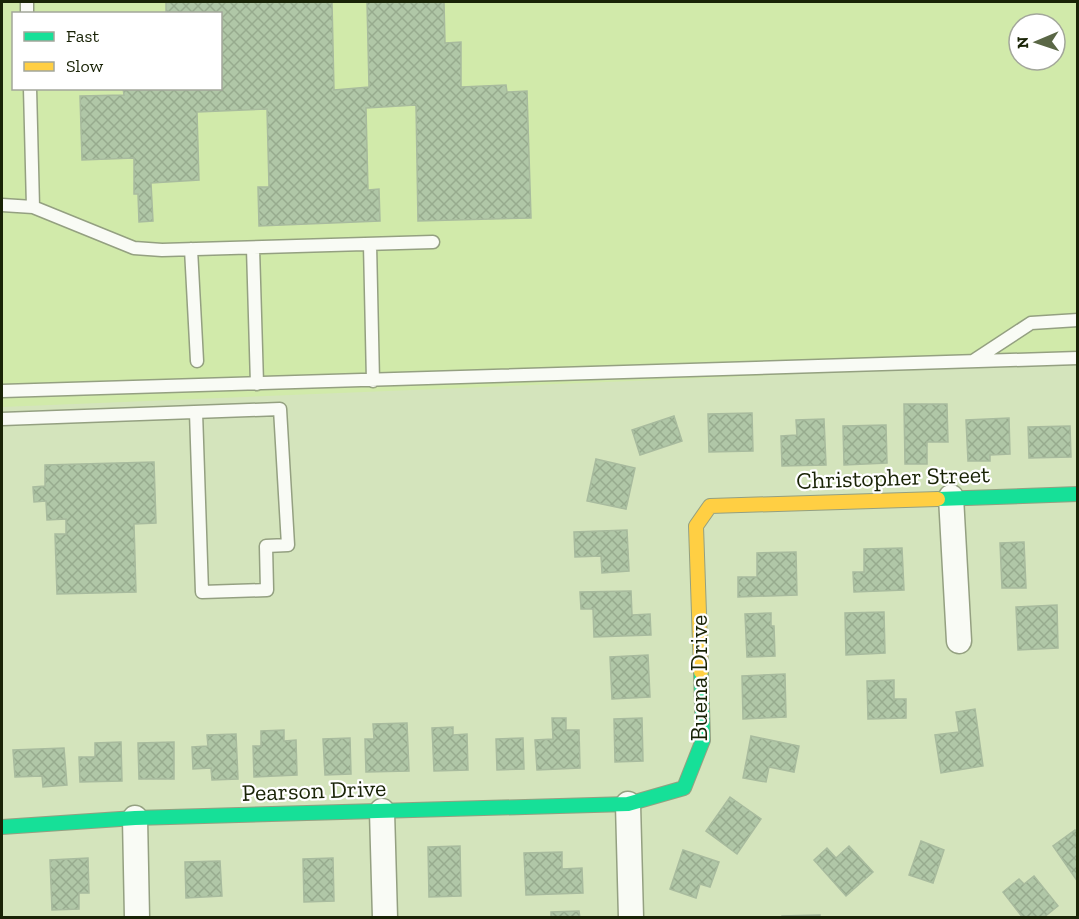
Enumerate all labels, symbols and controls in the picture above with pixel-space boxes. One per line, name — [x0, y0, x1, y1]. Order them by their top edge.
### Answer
legend — [12, 12, 222, 90]
north arrow — [1007, 12, 1067, 72]
text: Fast — [66, 25, 99, 47]
text: N — [1013, 36, 1032, 49]
text: Slow — [66, 55, 103, 77]
street label: Christopher Street — [796, 459, 990, 495]
street label: Buena Drive — [684, 615, 713, 741]
street label: Pearson Drive — [241, 773, 387, 807]

